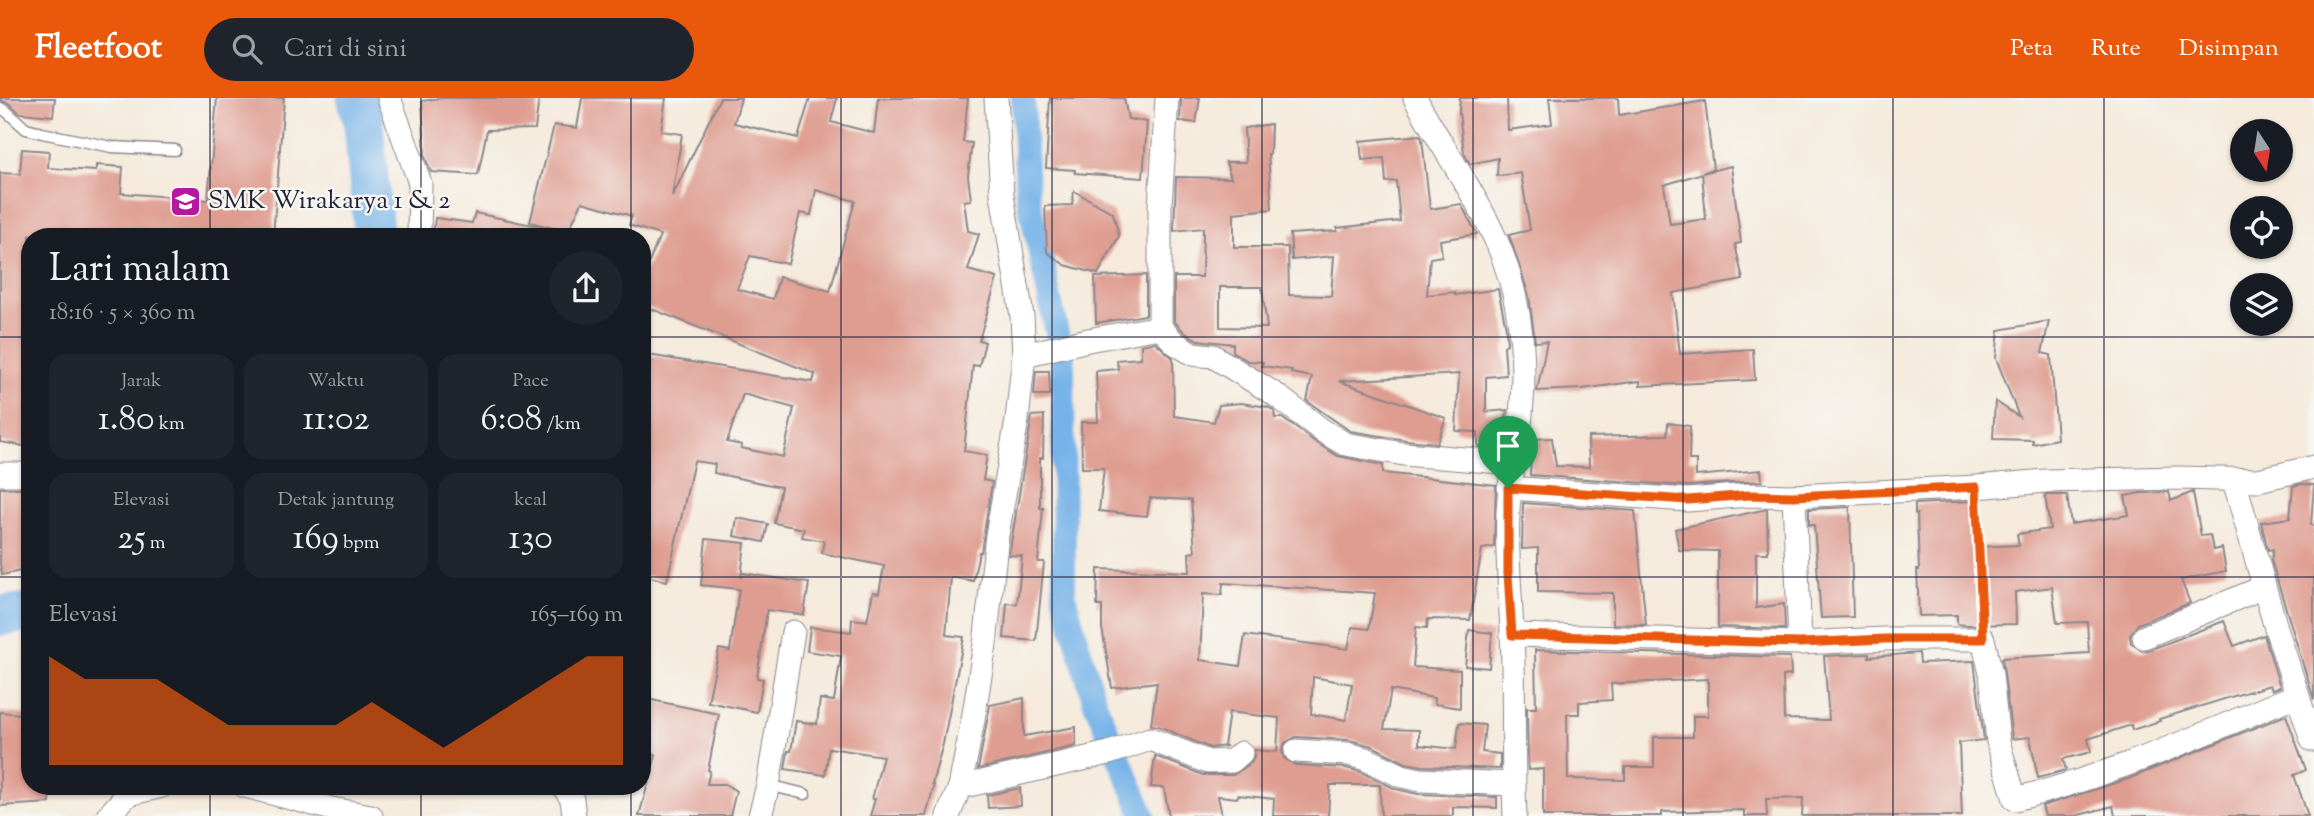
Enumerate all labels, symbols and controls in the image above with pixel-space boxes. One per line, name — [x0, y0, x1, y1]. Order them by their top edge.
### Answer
search box — [204, 18, 694, 81]
text: Fleetfoot — [35, 25, 162, 73]
icon: search — [228, 30, 266, 68]
text: Cari di sini — [284, 31, 407, 68]
text: Peta — [2010, 32, 2053, 66]
text: Rute — [2091, 32, 2141, 66]
text: Disimpan — [2179, 32, 2279, 66]
north arrow — [2230, 119, 2292, 182]
map controls — [2230, 119, 2293, 336]
place label: SMK Wirakarya 1 & 2 — [208, 183, 450, 220]
school or university icon: SMK Wirakarya 1 & 2 — [168, 184, 202, 218]
button: locate — [2230, 196, 2293, 259]
text: Lari malam — [49, 244, 231, 298]
button: share — [549, 251, 623, 325]
button: layers — [2230, 273, 2293, 336]
text: 18:16 · 5 × 360 m — [49, 297, 196, 330]
text: Jarak — [121, 368, 161, 395]
text: Waktu — [308, 368, 364, 395]
text: Pace — [512, 368, 549, 395]
text: 1.80 — [98, 395, 155, 446]
text: 11:02 — [302, 395, 370, 446]
text: 6:08 — [481, 395, 542, 446]
text: km — [155, 411, 185, 438]
text: /km — [542, 411, 581, 438]
pin — [1478, 416, 1538, 488]
icon: arrive — [1489, 427, 1527, 465]
text: Elevasi — [113, 487, 170, 514]
text: Detak jantung — [278, 487, 394, 514]
text: kcal — [514, 487, 547, 514]
text: 25 — [117, 514, 146, 565]
text: 169 — [293, 514, 339, 565]
text: 130 — [509, 514, 553, 565]
text: m — [146, 530, 165, 557]
text: bpm — [339, 530, 379, 557]
text: Elevasi — [49, 599, 118, 632]
text: 165–169 m — [530, 599, 623, 632]

